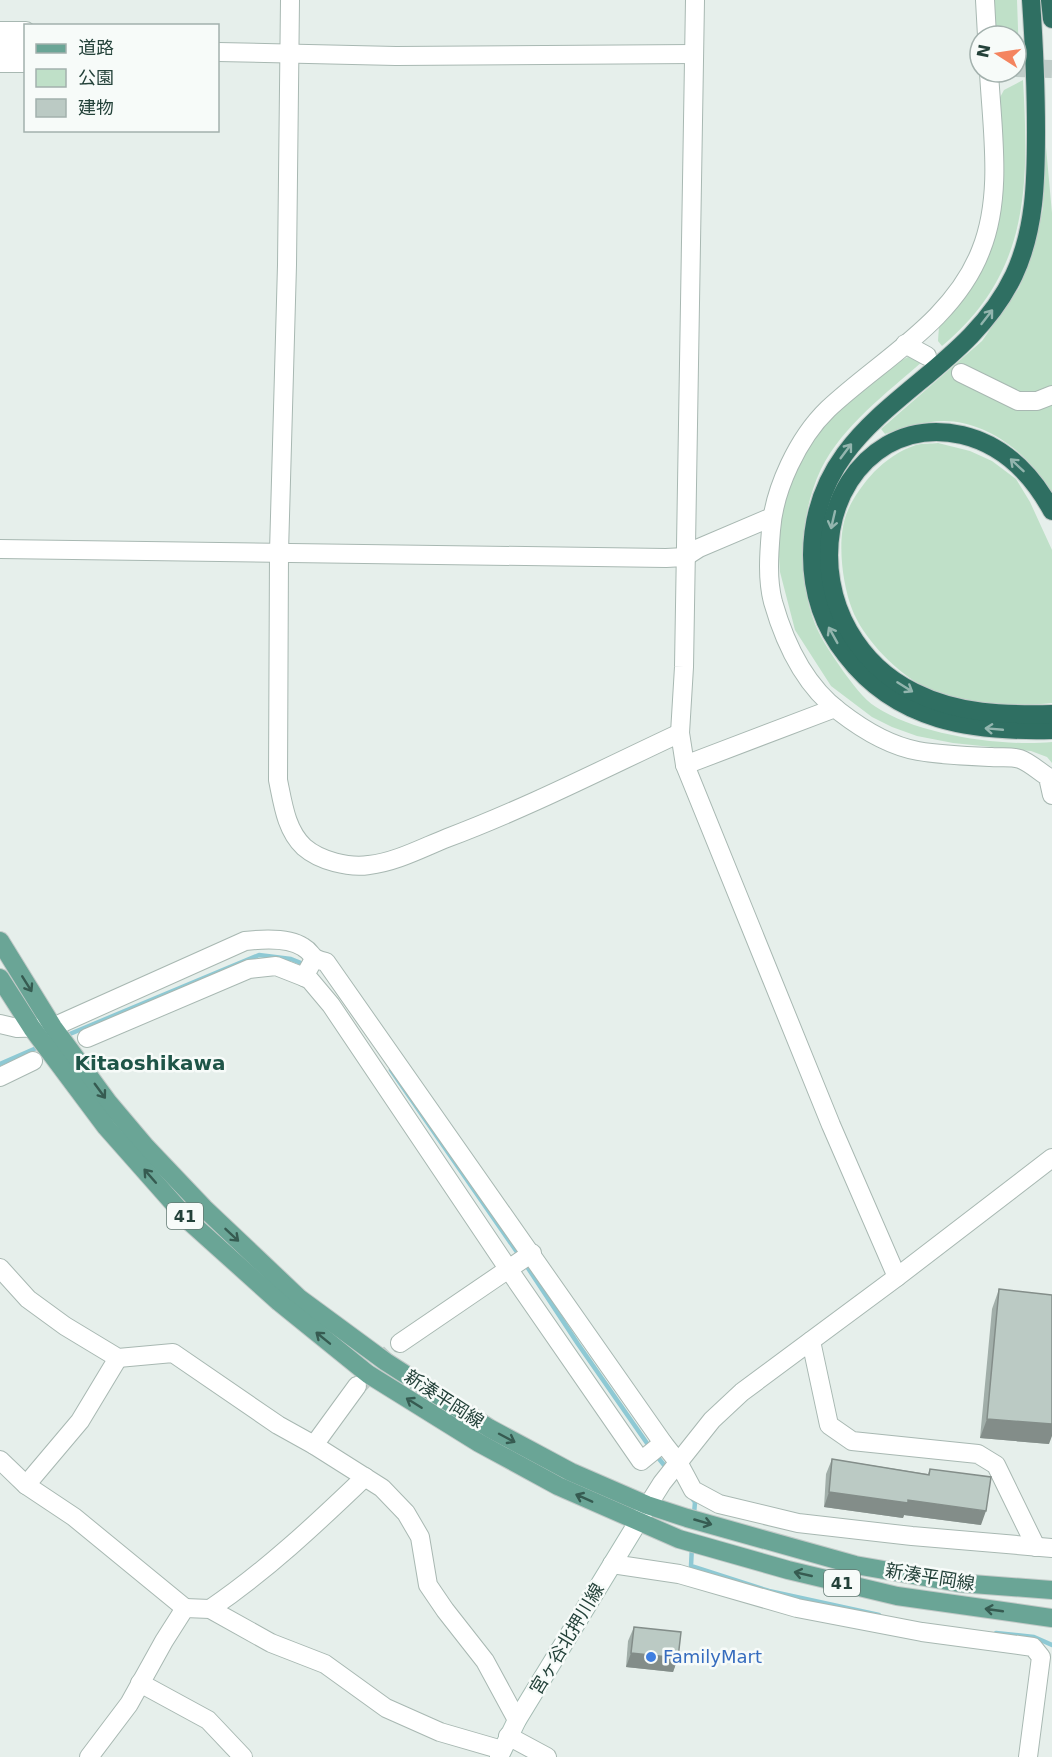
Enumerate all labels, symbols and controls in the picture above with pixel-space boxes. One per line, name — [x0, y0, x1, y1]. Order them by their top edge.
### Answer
legend — [24, 24, 219, 132]
north arrow — [968, 24, 1028, 84]
text: 道路 — [78, 37, 114, 58]
text: N — [973, 42, 995, 60]
text: 公園 — [78, 67, 114, 88]
text: 建物 — [78, 97, 114, 118]
one-way arrow — [981, 310, 993, 326]
one-way arrow — [840, 444, 852, 460]
one-way arrow — [1010, 458, 1025, 472]
one-way arrow — [827, 510, 839, 529]
one-way arrow — [827, 627, 839, 644]
one-way arrow — [897, 680, 914, 693]
one-way arrow — [984, 723, 1004, 734]
one-way arrow — [21, 975, 33, 992]
district label: Kitaoshikawa — [75, 1051, 225, 1075]
one-way arrow — [94, 1083, 106, 1099]
one-way arrow — [143, 1169, 157, 1184]
road number: 41 — [167, 1203, 203, 1229]
one-way arrow — [224, 1228, 239, 1242]
one-way arrow — [315, 1331, 331, 1344]
street label: 新湊平岡線 — [401, 1365, 488, 1432]
one-way arrow — [406, 1397, 423, 1409]
one-way arrow — [497, 1433, 515, 1444]
one-way arrow — [576, 1492, 594, 1503]
one-way arrow — [693, 1517, 712, 1528]
street label: 新湊平岡線 — [884, 1559, 976, 1594]
one-way arrow — [793, 1567, 812, 1579]
road number: 41 — [824, 1570, 860, 1596]
street label: 宮ヶ谷北押川線 — [525, 1579, 608, 1698]
one-way arrow — [985, 1605, 1004, 1616]
place label: FamilyMart — [663, 1646, 762, 1667]
marker: FamilyMart — [644, 1650, 658, 1664]

